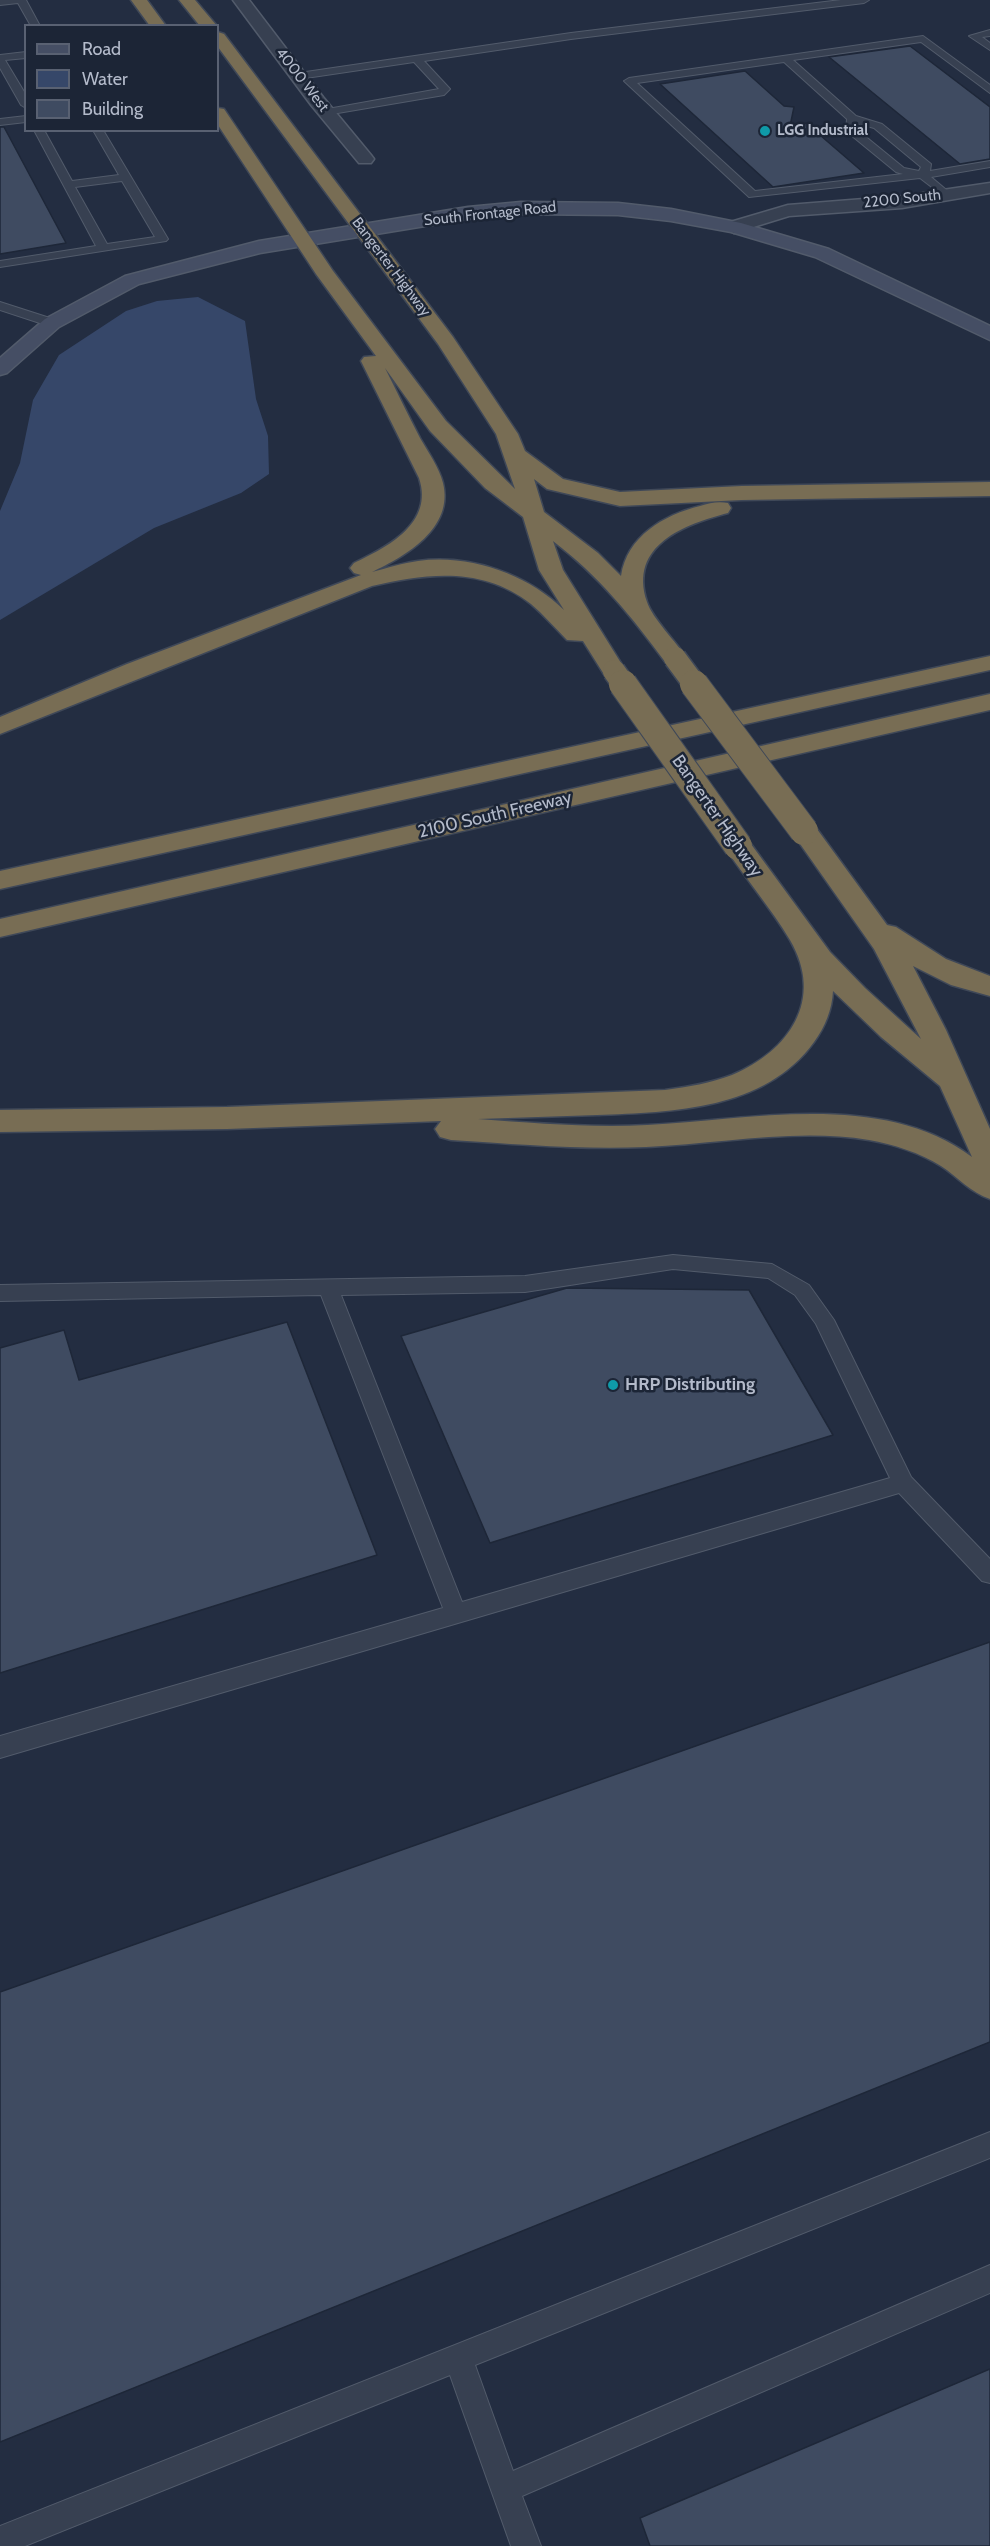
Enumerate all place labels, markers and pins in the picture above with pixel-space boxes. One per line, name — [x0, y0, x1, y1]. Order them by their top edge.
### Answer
place label: LGG Industrial — [777, 122, 868, 140]
marker: LGG Industrial — [758, 124, 772, 138]
place label: HRP Distributing — [625, 1374, 755, 1396]
marker: HRP Distributing — [606, 1378, 620, 1392]

